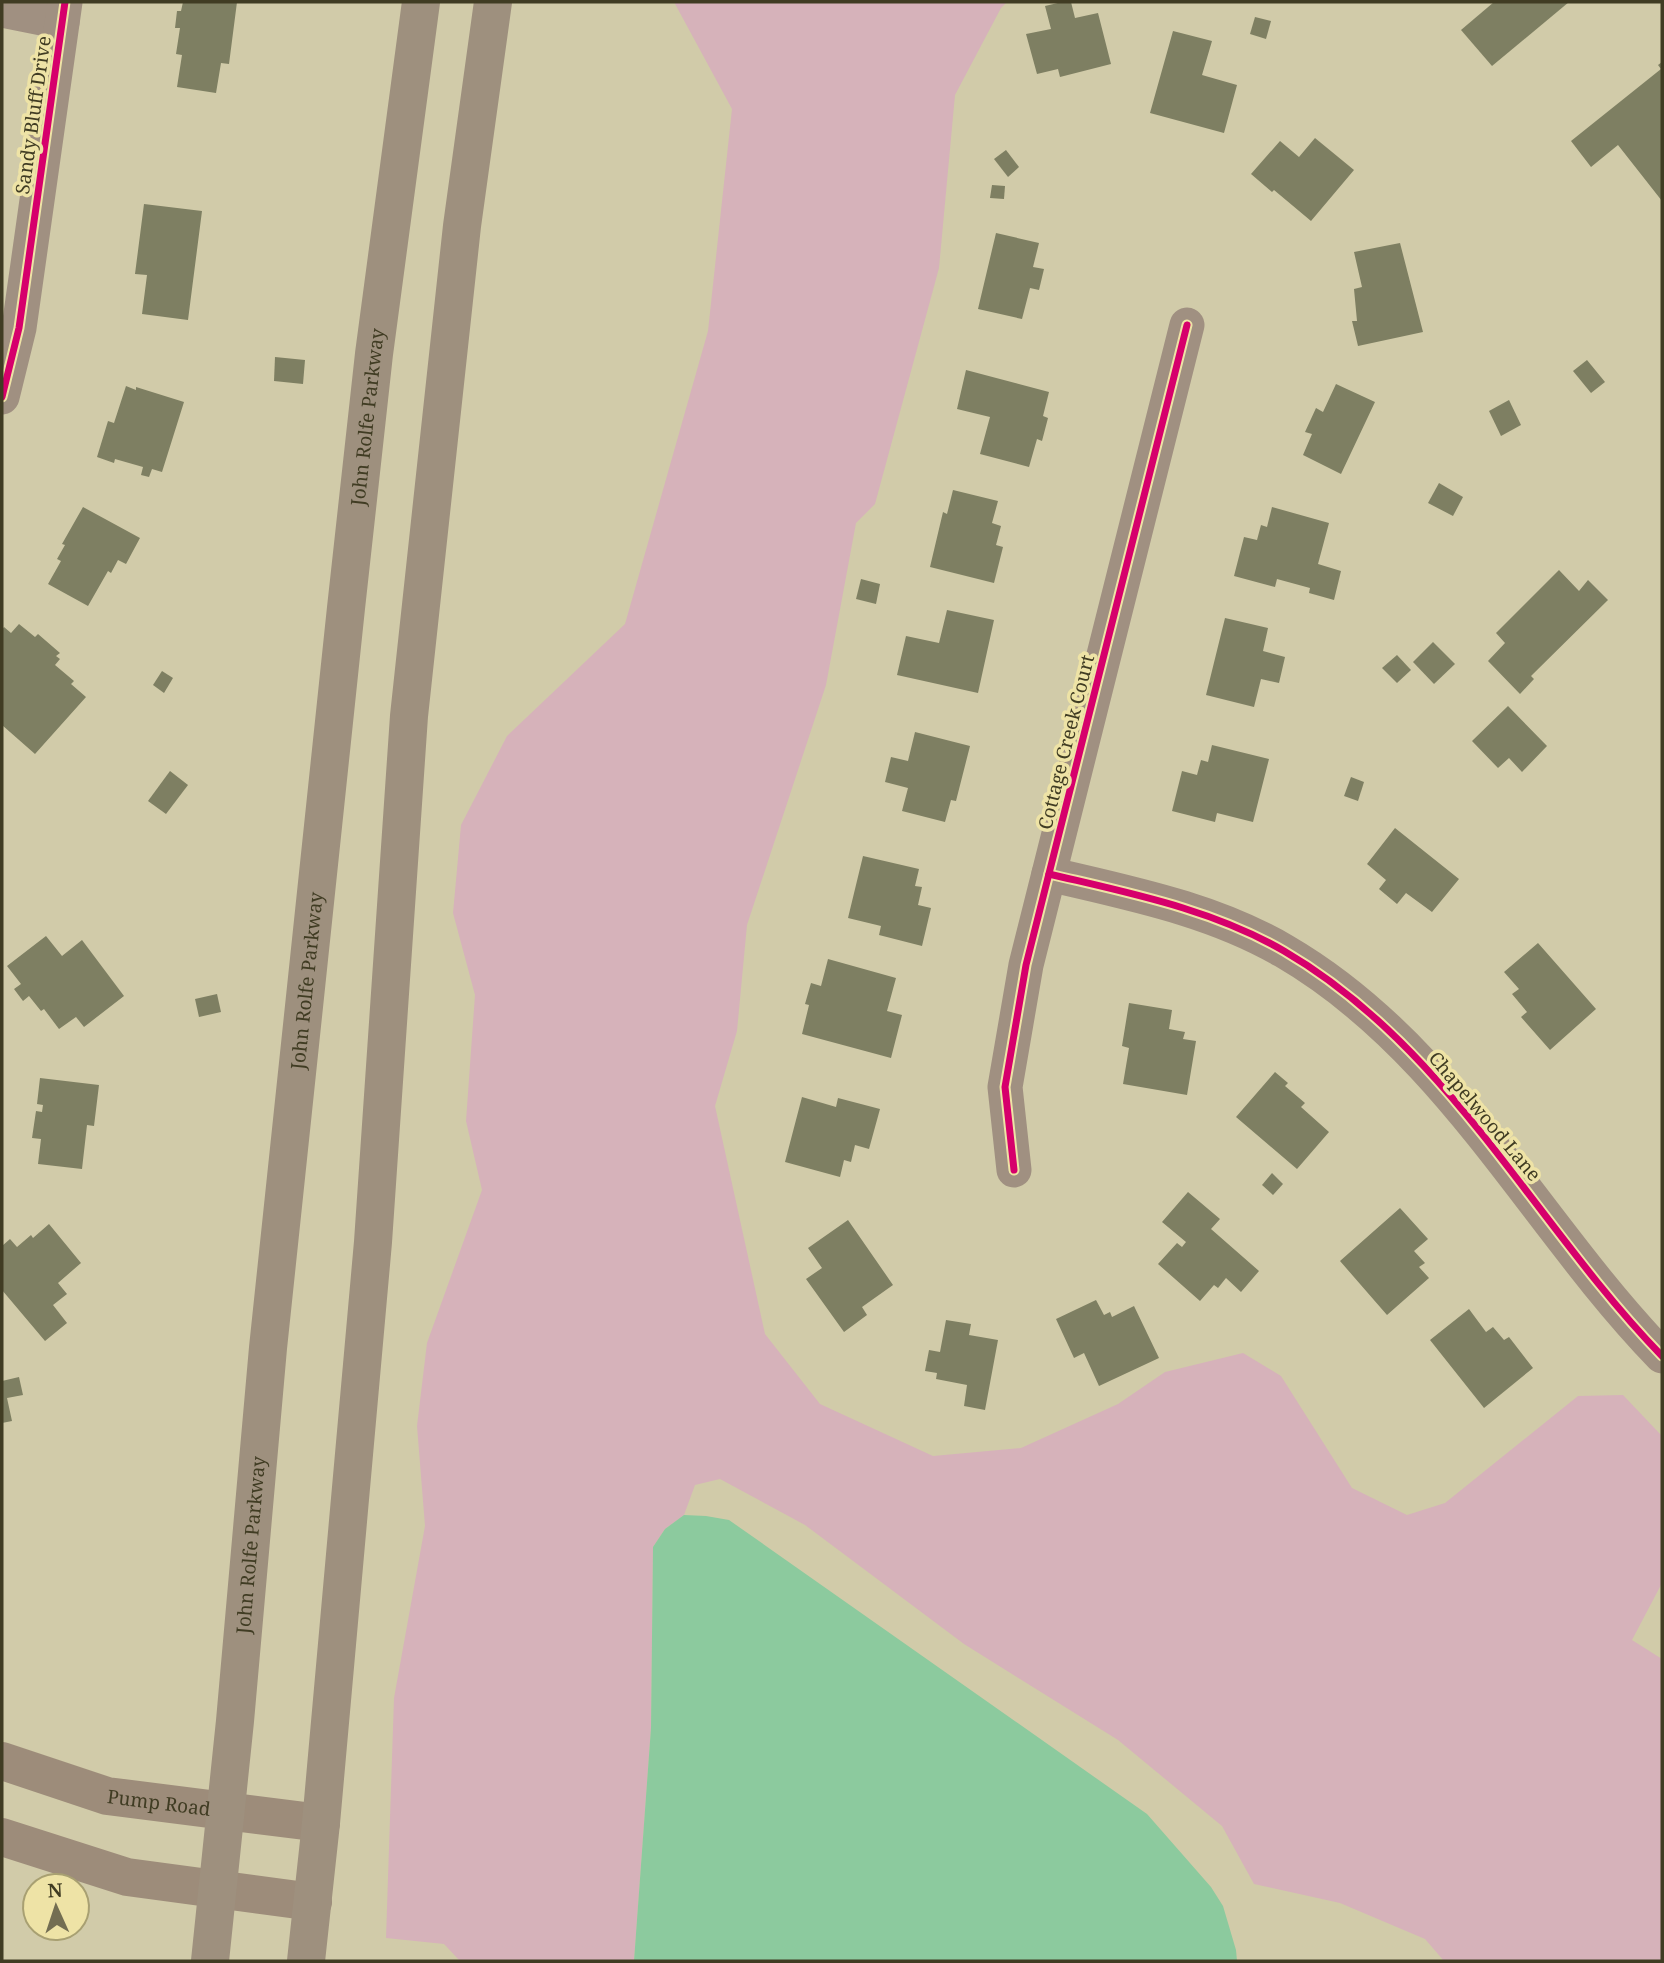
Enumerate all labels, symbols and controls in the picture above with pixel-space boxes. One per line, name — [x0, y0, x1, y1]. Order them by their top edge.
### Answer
street label: Sandy Bluff Drive — [9, 34, 57, 196]
street label: John Rolfe Parkway — [344, 327, 390, 508]
street label: Cottage Creek Court — [1032, 652, 1100, 832]
street label: John Rolfe Parkway — [284, 891, 329, 1072]
street label: Chapelwood Lane — [1423, 1046, 1547, 1186]
street label: John Rolfe Parkway — [230, 1455, 271, 1636]
street label: Pump Road — [106, 1783, 212, 1822]
north arrow — [21, 1872, 91, 1942]
text: N — [47, 1877, 63, 1903]

